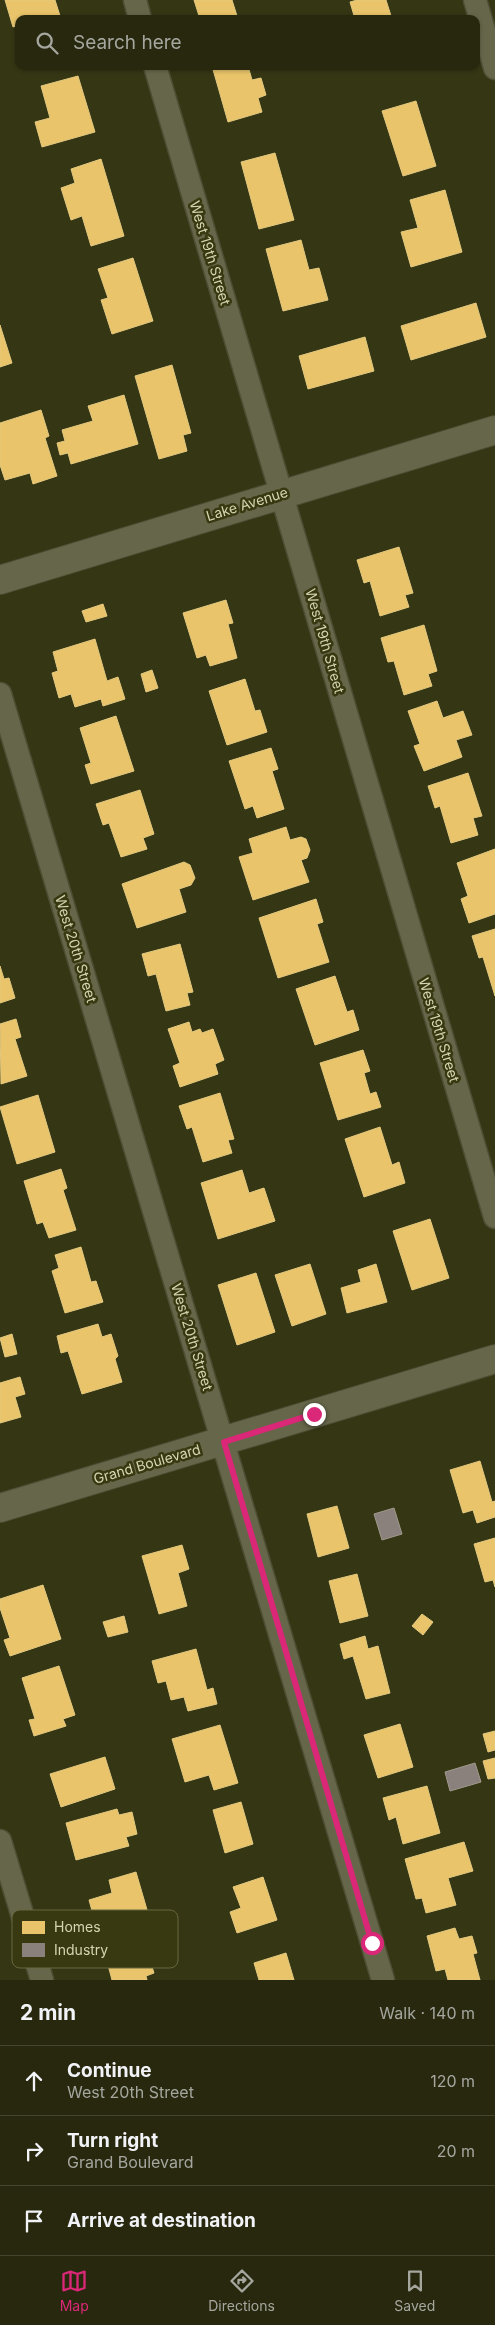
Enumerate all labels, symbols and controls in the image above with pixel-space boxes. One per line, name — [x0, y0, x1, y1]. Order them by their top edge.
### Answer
search box — [15, 15, 480, 70]
icon: search — [33, 29, 61, 57]
text: Search here — [73, 31, 182, 54]
street label: West 19th Street — [187, 199, 235, 307]
street label: Lake Avenue — [204, 483, 290, 524]
street label: West 19th Street — [302, 587, 349, 696]
street label: West 20th Street — [52, 893, 101, 1005]
street label: West 19th Street — [416, 976, 464, 1084]
street label: West 20th Street — [168, 1281, 217, 1393]
route end — [303, 1403, 326, 1426]
street label: Grand Boulevard — [91, 1440, 202, 1487]
legend — [12, 1910, 178, 1968]
text: Homes — [54, 1918, 101, 1935]
route start — [361, 1932, 384, 1955]
text: Industry — [54, 1941, 108, 1958]
text: 2 min — [20, 2000, 76, 2025]
text: Walk · 140 m — [379, 2003, 475, 2023]
text: Continue — [67, 2059, 152, 2082]
icon: ahead — [20, 2067, 48, 2095]
text: 120 m — [430, 2071, 475, 2091]
text: West 20th Street — [67, 2082, 194, 2102]
text: Turn right — [67, 2129, 158, 2152]
icon: right — [20, 2137, 48, 2165]
text: 20 m — [437, 2141, 475, 2161]
text: Grand Boulevard — [67, 2152, 194, 2172]
icon: arrive — [20, 2207, 48, 2235]
text: Arrive at destination — [67, 2209, 256, 2232]
tab: Map — [60, 2267, 89, 2314]
tab: Directions — [208, 2267, 275, 2314]
tab: Saved — [394, 2267, 435, 2314]

